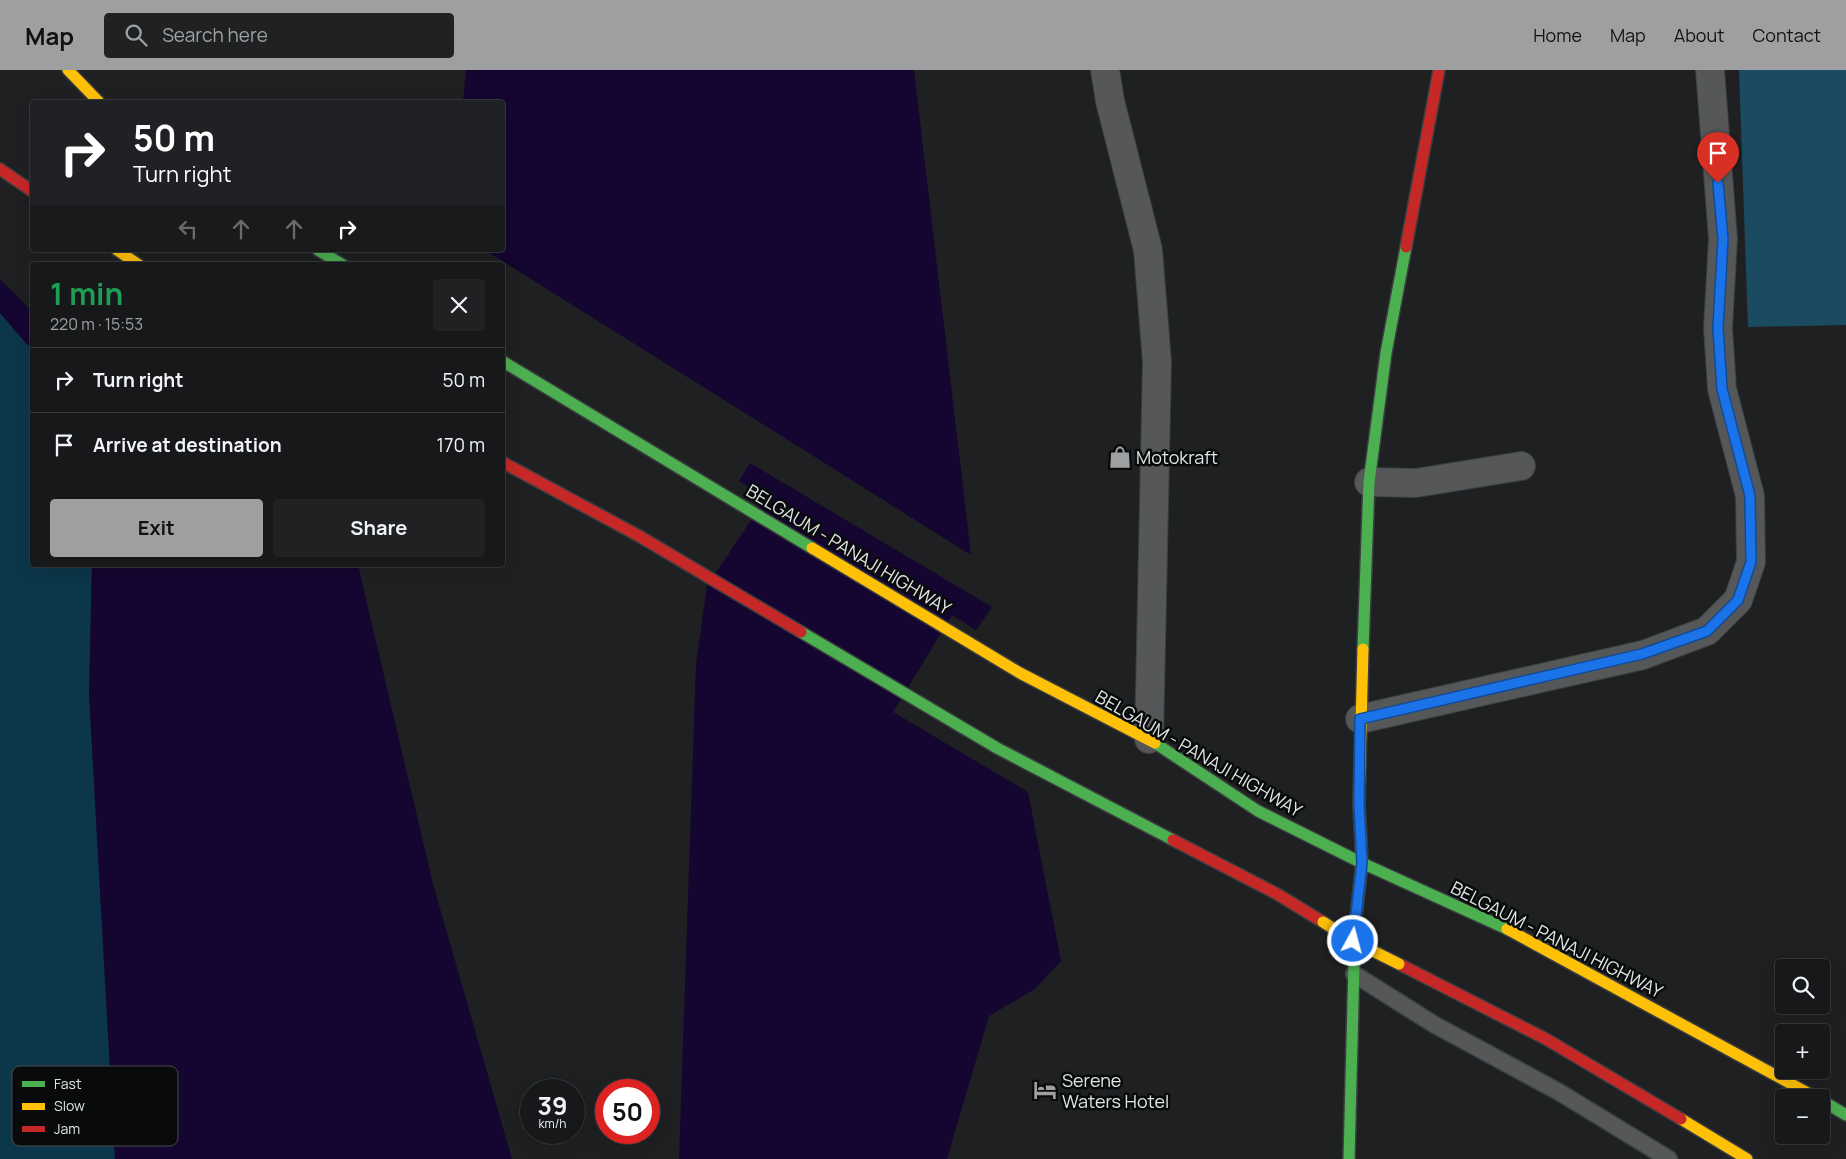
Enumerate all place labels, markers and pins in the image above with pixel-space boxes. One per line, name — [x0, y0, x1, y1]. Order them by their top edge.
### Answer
pin — [1697, 132, 1739, 183]
shop icon: Motokraft — [1107, 444, 1133, 470]
place label: Motokraft — [1136, 445, 1218, 469]
place label: Serene Waters Hotel — [1062, 1068, 1169, 1113]
hotel icon: Serene Waters Hotel — [1032, 1077, 1058, 1103]

